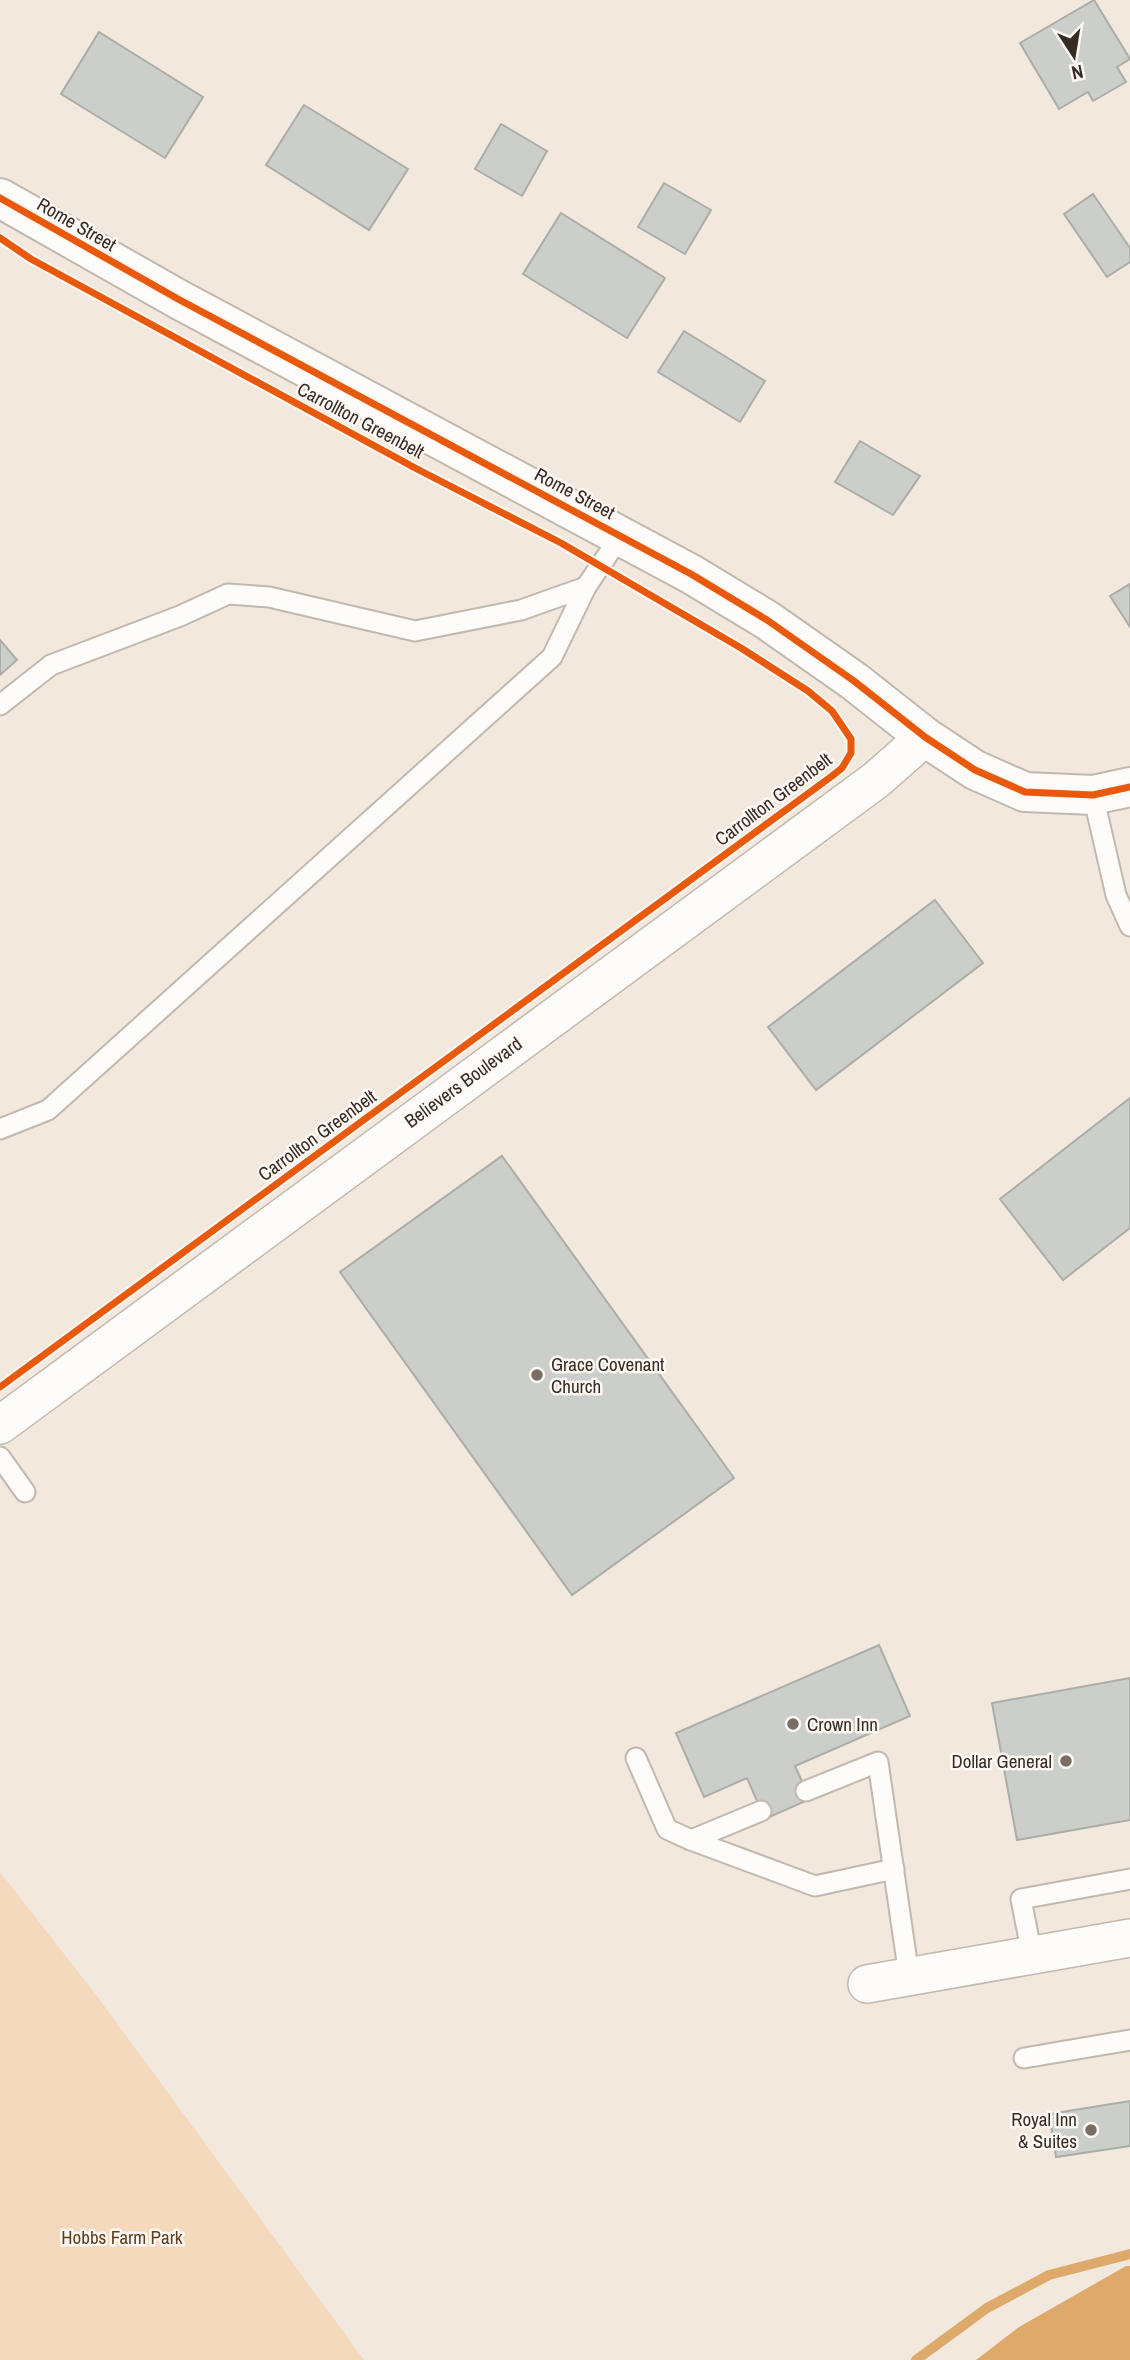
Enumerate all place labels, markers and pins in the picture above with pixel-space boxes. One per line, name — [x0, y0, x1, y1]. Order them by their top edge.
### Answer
place label: Grace Covenant Church — [551, 1351, 665, 1399]
marker: Grace Covenant Church — [529, 1367, 545, 1383]
place label: Crown Inn — [807, 1711, 878, 1737]
marker: Crown Inn — [785, 1716, 801, 1732]
place label: Dollar General — [952, 1748, 1052, 1774]
marker: Dollar General — [1058, 1753, 1074, 1769]
place label: Royal Inn & Suites — [1011, 2106, 1077, 2154]
marker: Royal Inn & Suites — [1083, 2122, 1099, 2138]

